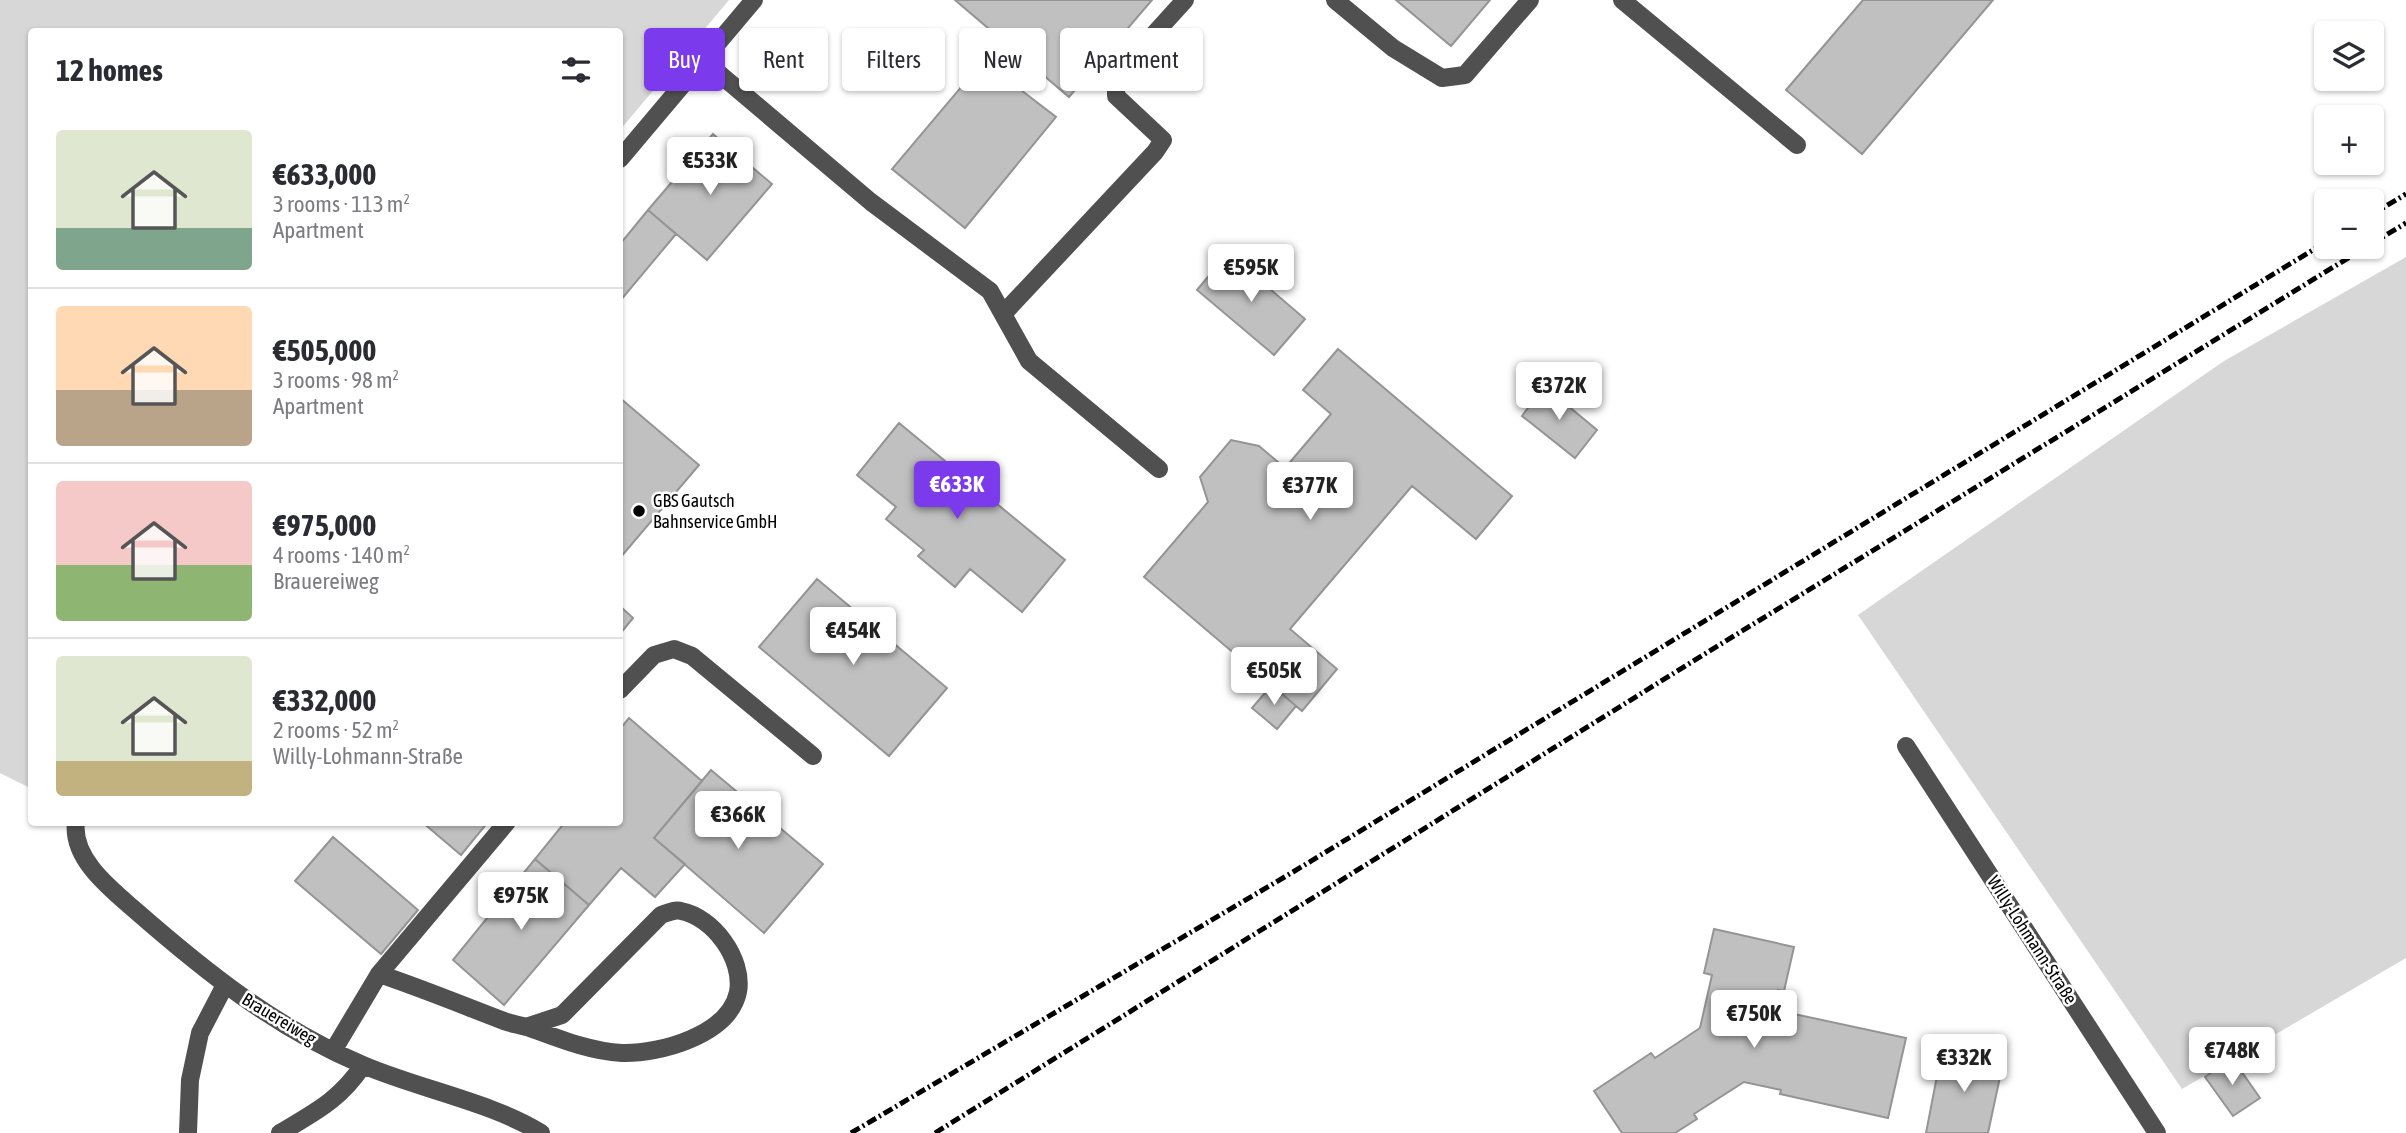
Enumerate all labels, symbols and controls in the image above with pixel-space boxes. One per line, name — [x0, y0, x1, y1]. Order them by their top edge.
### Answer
map controls — [2314, 21, 2384, 259]
button: layers — [2314, 21, 2384, 91]
chip: Buy — [644, 28, 725, 91]
chip: Rent — [739, 28, 828, 91]
chip: Filters — [842, 28, 945, 91]
chip: New — [959, 28, 1046, 91]
chip: Apartment — [1060, 28, 1203, 91]
icon: filters — [557, 51, 595, 89]
text: 12 homes — [56, 53, 163, 87]
button: + — [2314, 105, 2384, 175]
pin: €533K — [661, 138, 759, 197]
text: €533K — [683, 147, 737, 173]
text: €633,000 — [273, 157, 376, 191]
icon: home — [112, 158, 196, 242]
button: − — [2314, 189, 2384, 259]
text: 3 rooms · 113 m² — [273, 191, 410, 217]
text: Apartment — [273, 217, 364, 243]
pin: €595K — [1202, 244, 1300, 304]
text: €595K — [1224, 254, 1278, 280]
text: €505,000 — [273, 333, 376, 367]
icon: home — [112, 334, 196, 418]
pin: €372K — [1510, 362, 1608, 422]
text: 3 rooms · 98 m² — [273, 367, 399, 393]
text: €372K — [1532, 372, 1586, 398]
text: Apartment — [273, 393, 364, 419]
pin: €633K — [908, 462, 1006, 521]
pin: €377K — [1261, 462, 1359, 522]
text: €633K — [930, 471, 984, 497]
text: €377K — [1283, 472, 1337, 498]
place label: GBS Gautsch Bahnservice GmbH — [653, 490, 778, 532]
marker: GBS Gautsch Bahnservice GmbH — [631, 503, 647, 519]
text: €975,000 — [273, 508, 376, 542]
icon: home — [112, 509, 196, 593]
text: 4 rooms · 140 m² — [273, 542, 410, 568]
text: Brauereiweg — [273, 568, 379, 594]
pin: €454K — [804, 608, 902, 667]
text: €454K — [826, 617, 880, 643]
pin: €505K — [1225, 648, 1323, 707]
text: €505K — [1247, 657, 1301, 683]
text: €332,000 — [273, 683, 376, 717]
icon: home — [112, 684, 196, 768]
text: 2 rooms · 52 m² — [273, 717, 399, 743]
text: Willy-Lohmann-Straße — [273, 743, 463, 769]
pin: €366K — [689, 792, 787, 851]
text: €366K — [711, 801, 765, 827]
pin: €975K — [472, 872, 570, 932]
street label: Willy-Lohmann-Straße — [1983, 872, 2082, 1008]
text: €975K — [494, 882, 548, 908]
street label: Brauereiweg — [238, 988, 320, 1049]
pin: €750K — [1705, 990, 1803, 1050]
text: €750K — [1727, 1000, 1781, 1026]
pin: €748K — [2183, 1028, 2281, 1087]
pin: €332K — [1915, 1034, 2013, 1094]
text: €748K — [2205, 1037, 2259, 1063]
text: €332K — [1937, 1044, 1991, 1070]

